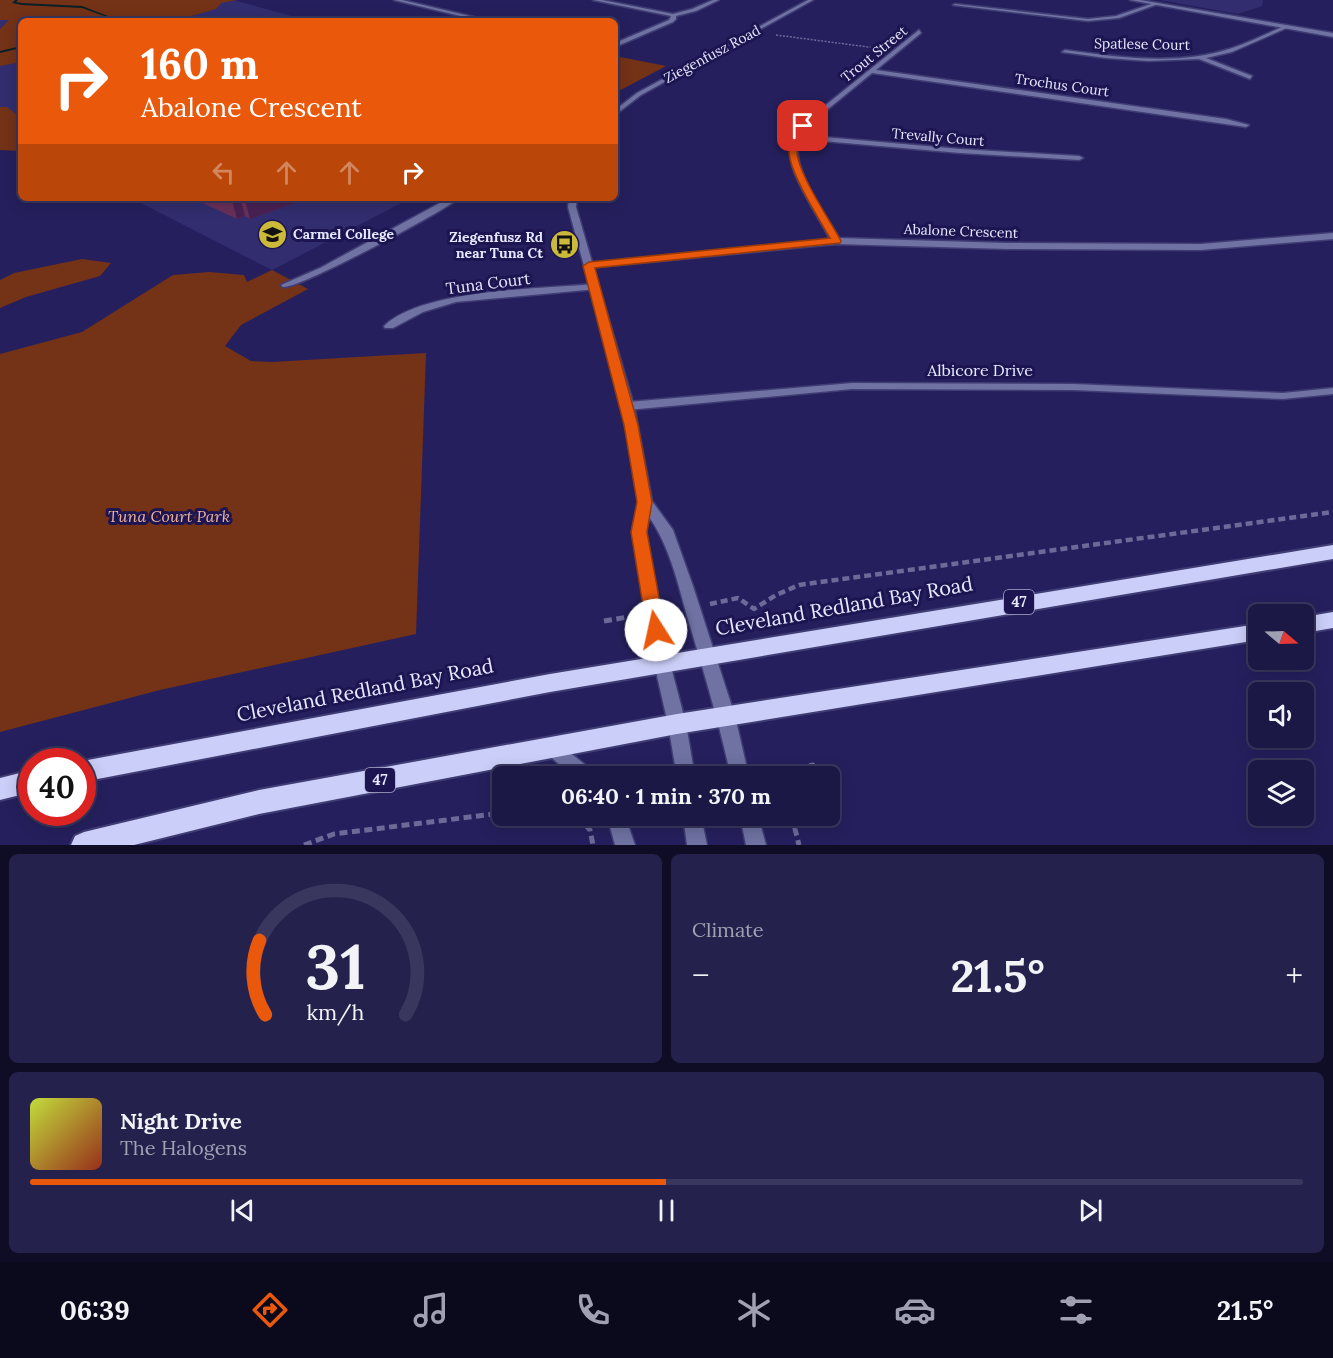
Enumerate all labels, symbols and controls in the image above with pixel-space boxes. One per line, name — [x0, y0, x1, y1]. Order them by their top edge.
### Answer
street label: Ziegenfusz Road — [661, 21, 763, 87]
street label: Trout Street — [837, 21, 911, 86]
street label: Spatlese Court — [1094, 34, 1191, 54]
text: 160 m — [141, 37, 259, 91]
icon: right — [42, 42, 120, 120]
street label: Trochus Court — [1014, 69, 1111, 101]
text: Abalone Crescent — [141, 90, 362, 124]
pin — [777, 100, 828, 151]
icon: arrive — [786, 109, 819, 142]
street label: Trevally Court — [891, 124, 986, 150]
icon: left — [207, 156, 240, 189]
icon: ahead — [270, 156, 303, 189]
icon: ahead — [333, 156, 366, 189]
icon: right — [396, 156, 429, 189]
school or university icon: Carmel College — [256, 218, 288, 250]
street label: Abalone Crescent — [902, 220, 1019, 242]
place label: Carmel College — [293, 225, 395, 243]
place label: Ziegenfusz Rd near Tuna Ct — [449, 228, 543, 262]
bus stop icon: Ziegenfusz Rd near Tuna Ct — [548, 229, 580, 261]
street label: Tuna Court — [445, 268, 532, 298]
street label: Albicore Drive — [926, 360, 1033, 380]
park label: Tuna Court Park — [108, 506, 230, 526]
street label: Cleveland Redland Bay Road — [713, 571, 975, 640]
road number: 47 — [1004, 590, 1034, 614]
position arrow — [624, 598, 688, 662]
north arrow — [1248, 604, 1314, 670]
map controls — [1248, 604, 1314, 826]
street label: Cleveland Redland Bay Road — [234, 652, 495, 727]
button: sound — [1248, 682, 1314, 748]
speed limit sign: 40 — [18, 748, 96, 826]
button: layers — [1248, 760, 1314, 826]
road number: 47 — [365, 768, 395, 792]
text: 06:40 · 1 min · 370 m — [561, 782, 771, 810]
text: Climate — [692, 917, 764, 942]
text: 31 — [305, 926, 366, 1006]
text: 21.5° — [950, 947, 1045, 1004]
text: − — [692, 954, 710, 996]
text: + — [1285, 954, 1303, 996]
text: km/h — [307, 999, 365, 1027]
text: Night Drive — [120, 1107, 242, 1135]
text: The Halogens — [120, 1135, 247, 1160]
icon: previous — [226, 1194, 259, 1227]
icon: pause — [650, 1194, 683, 1227]
icon: next — [1074, 1194, 1107, 1227]
icon: directions — [249, 1289, 291, 1331]
icon: music — [410, 1289, 452, 1331]
icon: phone — [572, 1289, 614, 1331]
icon: climate — [733, 1289, 775, 1331]
icon: car — [894, 1289, 936, 1331]
icon: filters — [1055, 1289, 1097, 1331]
text: 06:39 — [60, 1293, 130, 1327]
text: 21.5° — [1217, 1293, 1273, 1327]

